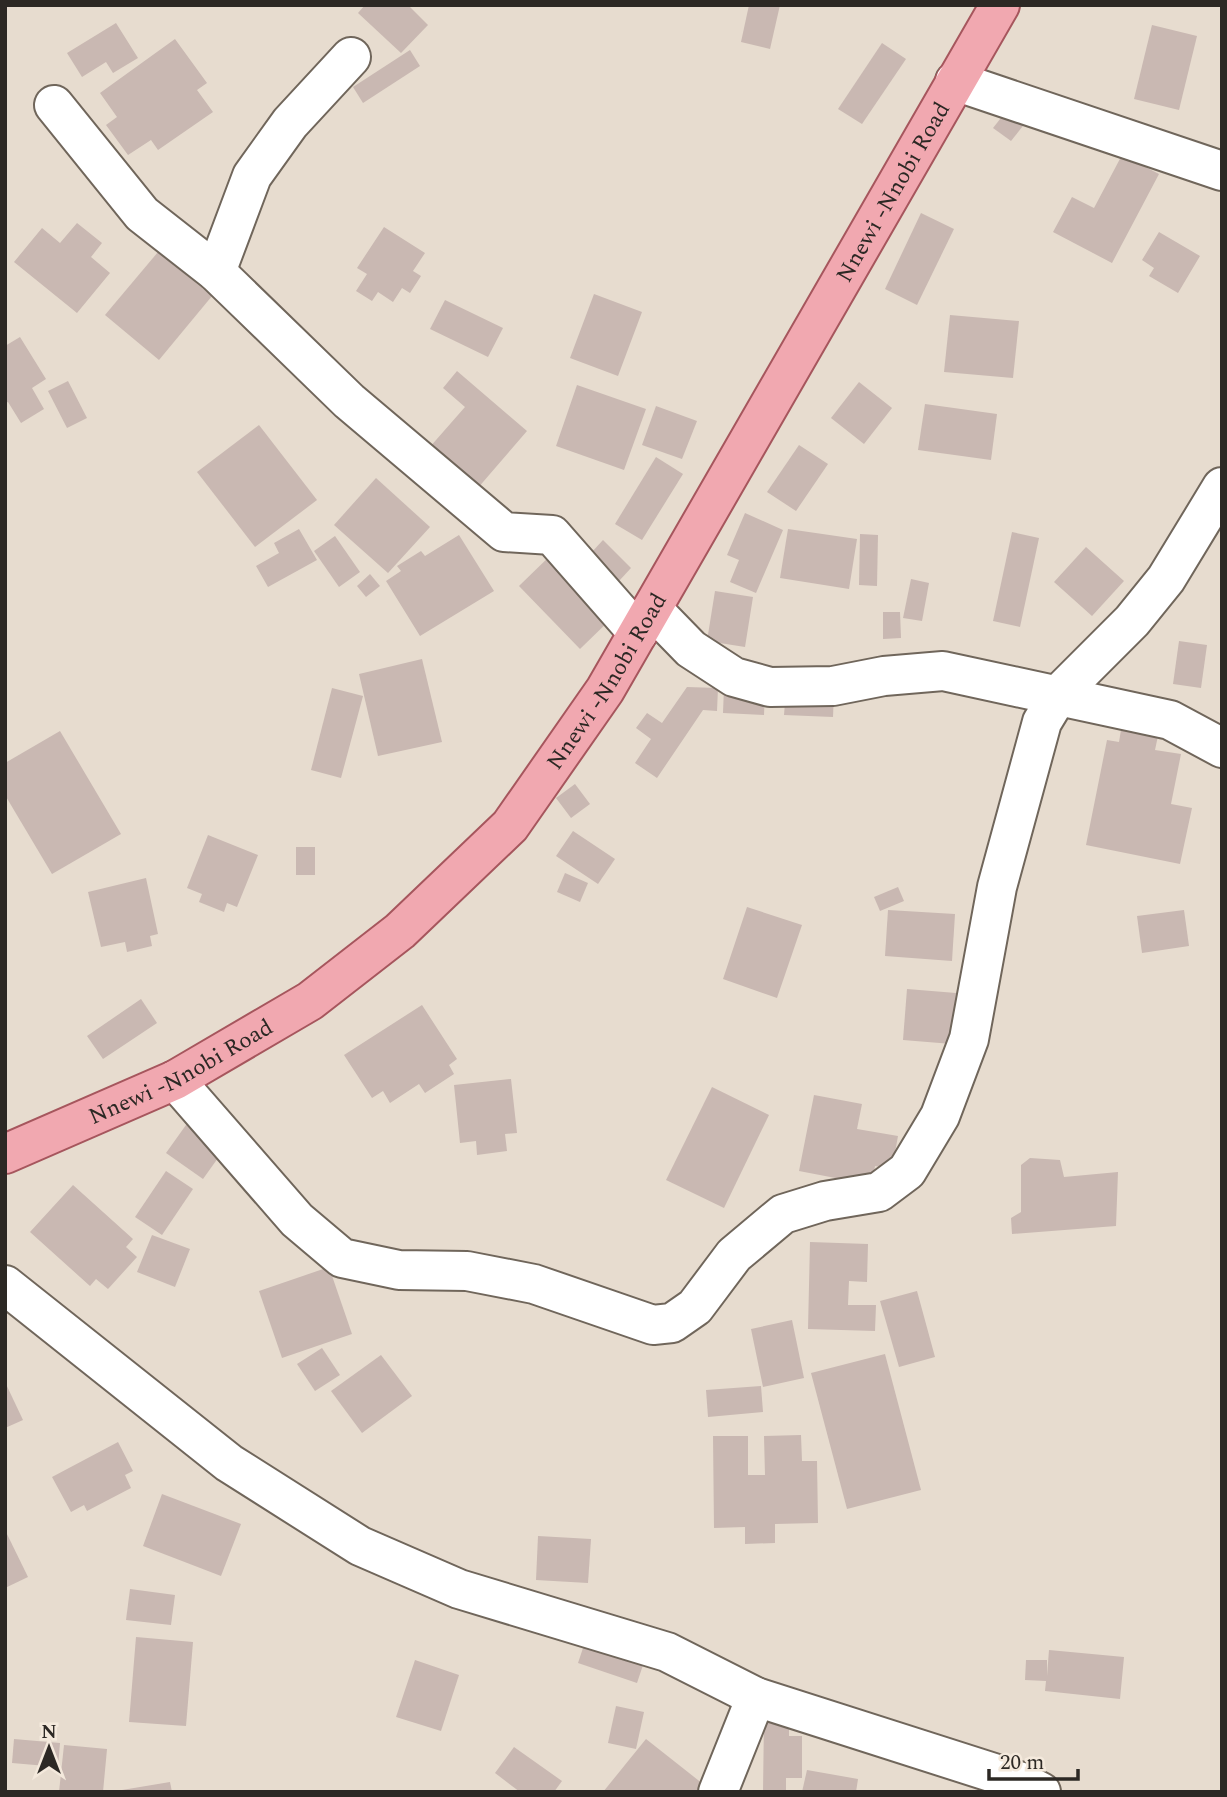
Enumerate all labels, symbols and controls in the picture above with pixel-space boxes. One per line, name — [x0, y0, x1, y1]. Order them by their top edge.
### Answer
street label: Nnewi -Nnobi Road — [828, 95, 960, 289]
street label: Nnewi -Nnobi Road — [538, 587, 676, 778]
street label: Nnewi -Nnobi Road — [83, 1010, 280, 1135]
north arrow — [14, 1713, 84, 1783]
text: N — [41, 1718, 57, 1747]
scale bar — [989, 1738, 1078, 1782]
text: 20 m — [1000, 1747, 1044, 1779]

